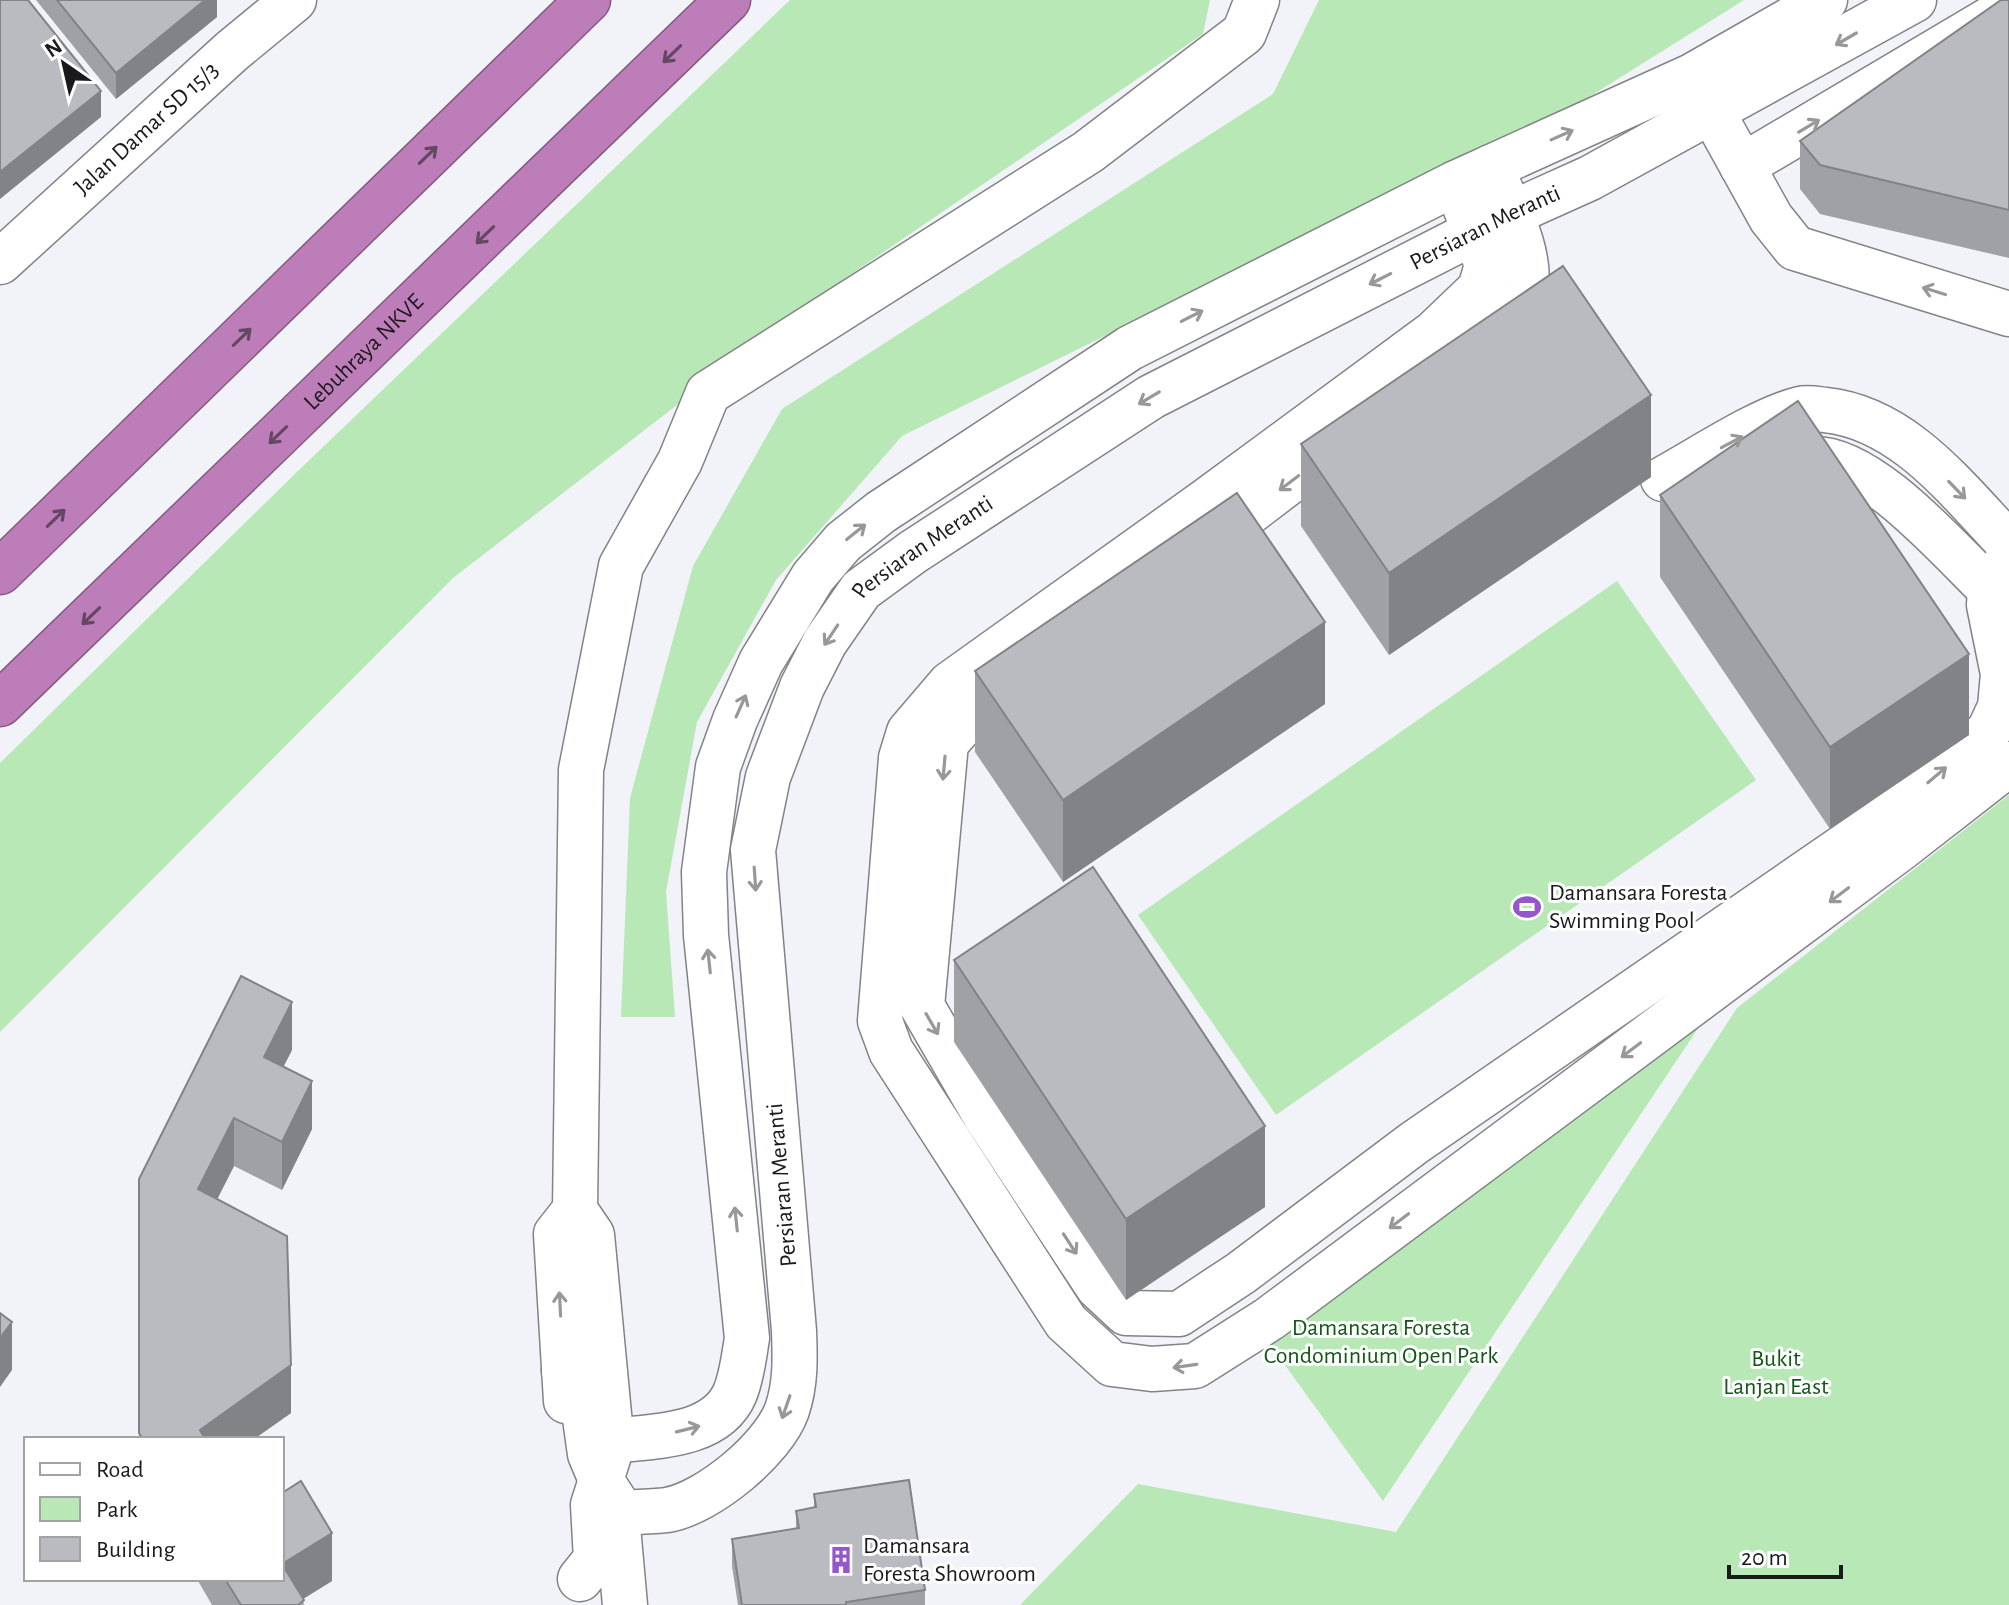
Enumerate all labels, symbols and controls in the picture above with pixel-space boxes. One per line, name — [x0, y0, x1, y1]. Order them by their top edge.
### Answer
north arrow — [24, 24, 104, 104]
one-way arrow — [1835, 31, 1858, 47]
text: N — [41, 35, 66, 62]
one-way arrow — [662, 45, 682, 64]
street label: Jalan Damar SD 15/3 — [70, 58, 223, 200]
one-way arrow — [1797, 118, 1820, 134]
one-way arrow — [1550, 127, 1574, 142]
one-way arrow — [418, 146, 437, 165]
street label: Persiaran Meranti — [1406, 181, 1564, 275]
one-way arrow — [476, 225, 495, 244]
one-way arrow — [1369, 272, 1393, 288]
one-way arrow — [1922, 283, 1947, 298]
street label: Lebuhraya NKVE — [300, 289, 428, 415]
one-way arrow — [1180, 307, 1204, 323]
one-way arrow — [232, 327, 252, 346]
one-way arrow — [1138, 391, 1161, 407]
one-way arrow — [268, 426, 288, 445]
one-way arrow — [1720, 433, 1743, 449]
one-way arrow — [1279, 475, 1300, 492]
one-way arrow — [1948, 480, 1967, 500]
street label: Persiaran Meranti — [847, 491, 997, 603]
one-way arrow — [46, 509, 65, 528]
one-way arrow — [845, 523, 866, 541]
one-way arrow — [82, 606, 101, 625]
one-way arrow — [823, 623, 839, 645]
one-way arrow — [734, 695, 749, 719]
one-way arrow — [936, 754, 951, 781]
one-way arrow — [1926, 766, 1946, 784]
one-way arrow — [748, 865, 763, 892]
place label: Damansara Foresta Swimming Pool — [1549, 881, 1728, 933]
one-way arrow — [1829, 886, 1850, 903]
sports icon: Damansara Foresta Swimming Pool — [1512, 892, 1542, 922]
one-way arrow — [701, 948, 716, 975]
one-way arrow — [924, 1012, 940, 1035]
one-way arrow — [1620, 1042, 1642, 1059]
street label: Persiaran Meranti — [763, 1102, 801, 1268]
one-way arrow — [728, 1207, 743, 1233]
one-way arrow — [1388, 1213, 1410, 1230]
one-way arrow — [1062, 1233, 1079, 1255]
one-way arrow — [552, 1291, 567, 1318]
park label: Damansara Foresta Condominium Open Park — [1264, 1316, 1498, 1368]
park label: Bukit Lanjan East — [1723, 1347, 1829, 1399]
one-way arrow — [1172, 1359, 1198, 1374]
one-way arrow — [777, 1394, 792, 1419]
one-way arrow — [675, 1421, 700, 1436]
legend — [24, 1437, 284, 1581]
text: Road — [96, 1458, 144, 1482]
text: Park — [96, 1498, 137, 1522]
scale bar — [1729, 1529, 1841, 1579]
place label: Damansara Foresta Showroom — [863, 1534, 1036, 1586]
text: Building — [96, 1538, 175, 1562]
building icon: Damansara Foresta Showroom — [826, 1545, 856, 1575]
text: 20 m — [1741, 1546, 1788, 1570]

